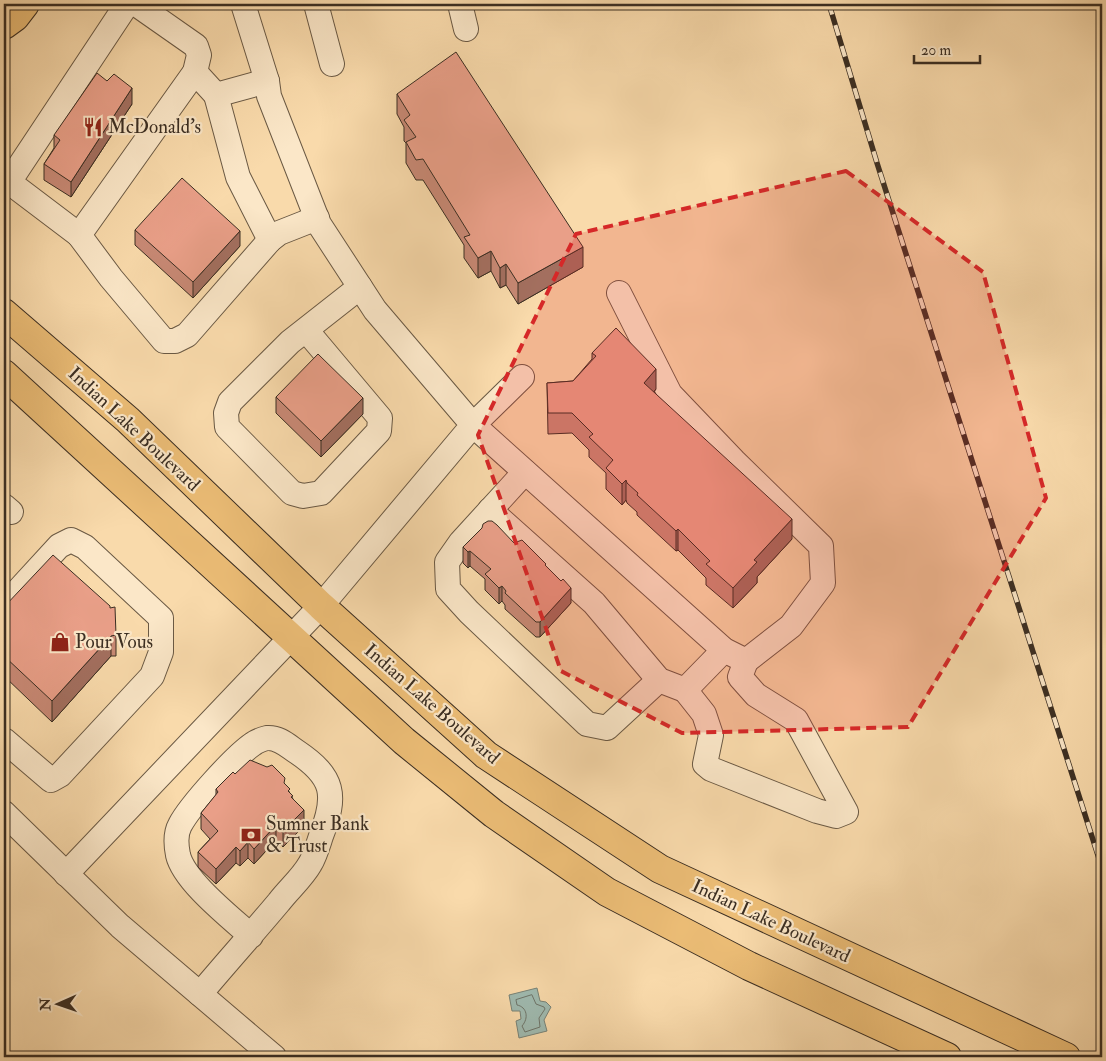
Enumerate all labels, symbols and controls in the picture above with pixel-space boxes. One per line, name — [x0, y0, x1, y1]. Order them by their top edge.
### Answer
scale bar — [914, 32, 980, 64]
text: 20 m — [921, 41, 951, 60]
place label: McDonald's — [108, 115, 201, 139]
restaurant icon: McDonald's — [82, 116, 104, 138]
street label: Indian Lake Boulevard — [63, 362, 206, 497]
place label: Pour Vous — [75, 630, 153, 654]
shop icon: Pour Vous — [49, 631, 71, 653]
street label: Indian Lake Boulevard — [359, 638, 505, 770]
place label: Sumner Bank & Trust — [266, 812, 369, 858]
bank icon: Sumner Bank & Trust — [240, 824, 262, 846]
street label: Indian Lake Boulevard — [688, 874, 855, 969]
north arrow — [32, 978, 82, 1028]
text: N — [37, 997, 54, 1012]

